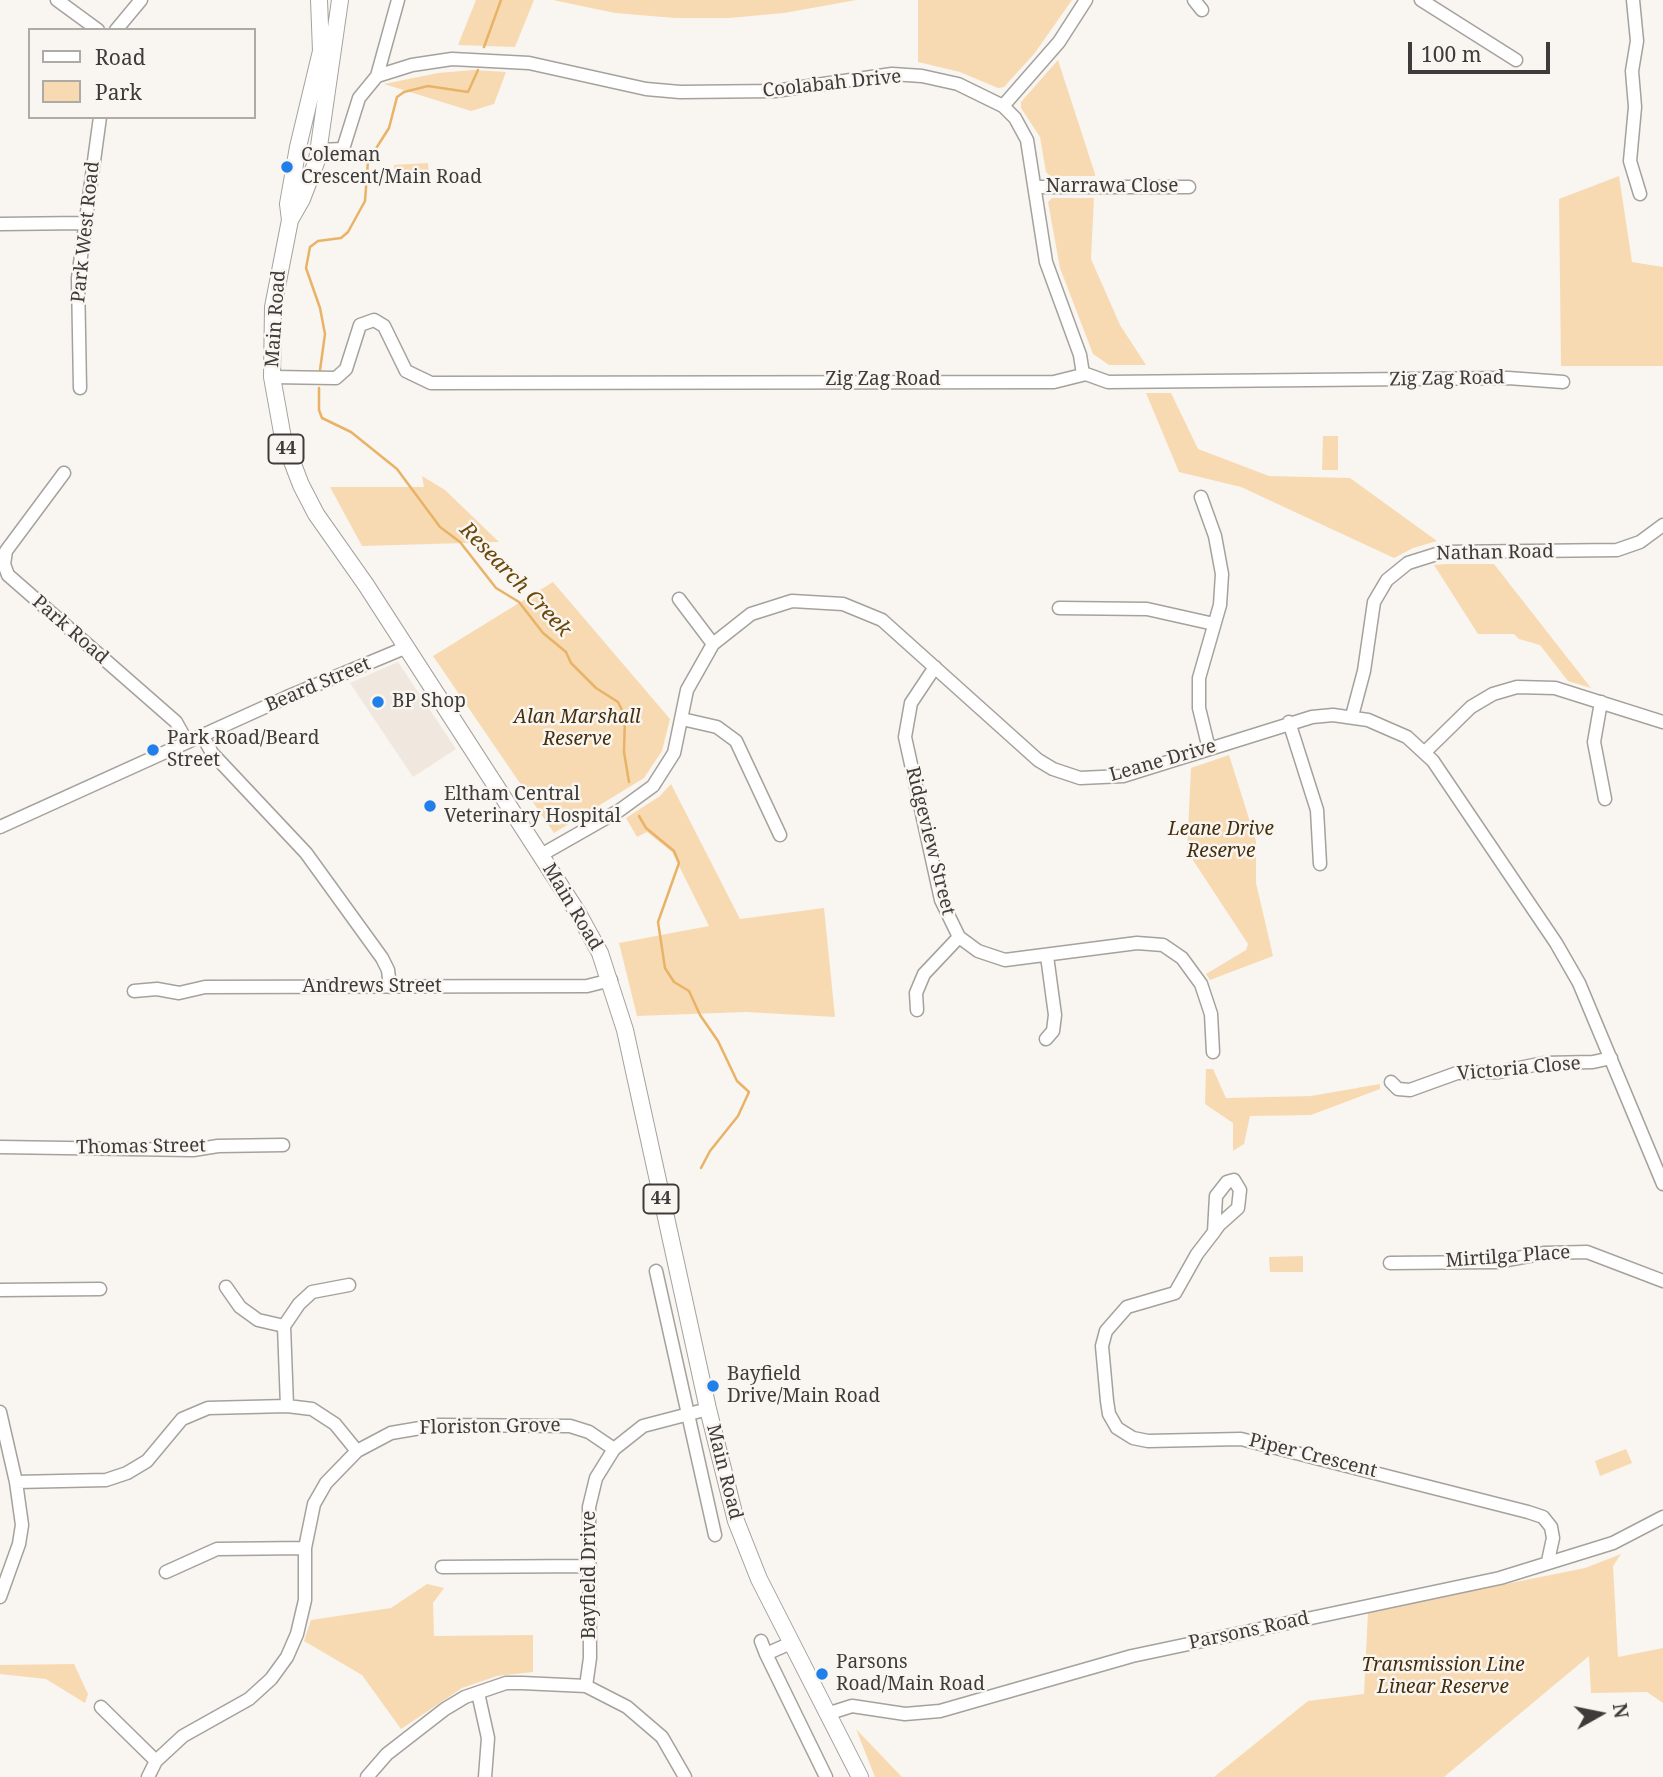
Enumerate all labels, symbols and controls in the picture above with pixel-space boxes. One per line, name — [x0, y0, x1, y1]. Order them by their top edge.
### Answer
legend — [28, 28, 256, 119]
scale bar — [1411, 28, 1553, 72]
text: 100 m — [1421, 40, 1482, 68]
text: Road — [95, 43, 146, 71]
street label: Coolabah Drive — [761, 65, 903, 103]
text: Park — [95, 78, 142, 106]
place label: Coleman Crescent/Main Road — [301, 145, 482, 189]
marker: Coleman Crescent/Main Road — [279, 159, 295, 175]
street label: Park West Road — [67, 160, 105, 304]
street label: Narrawa Close — [1046, 176, 1178, 198]
street label: Main Road — [261, 270, 291, 368]
street label: Zig Zag Road — [1389, 367, 1505, 391]
street label: Zig Zag Road — [825, 369, 941, 391]
road number: 44 — [268, 434, 304, 463]
water label: Research Creek — [454, 517, 576, 643]
street label: Nathan Road — [1436, 541, 1554, 565]
street label: Park Road — [27, 591, 113, 669]
street label: Beard Street — [262, 653, 374, 717]
place label: BP Shop — [392, 691, 466, 713]
marker: BP Shop — [370, 694, 386, 710]
park label: Alan Marshall Reserve — [514, 707, 640, 751]
place label: Park Road/Beard Street — [167, 728, 319, 772]
street label: Leane Drive — [1107, 735, 1219, 787]
marker: Park Road/Beard Street — [145, 742, 161, 758]
street label: Ridgeview Street — [901, 764, 959, 918]
place label: Eltham Central Veterinary Hospital — [444, 784, 621, 828]
marker: Eltham Central Veterinary Hospital — [422, 798, 438, 814]
park label: Leane Drive Reserve — [1168, 819, 1274, 863]
street label: Main Road — [537, 859, 607, 955]
street label: Andrews Street — [302, 976, 442, 998]
street label: Victoria Close — [1456, 1052, 1582, 1086]
street label: Thomas Street — [76, 1134, 206, 1160]
road number: 44 — [644, 1184, 678, 1214]
street label: Mirtilga Place — [1445, 1241, 1571, 1273]
place label: Bayfield Drive/Main Road — [727, 1364, 880, 1408]
marker: Bayfield Drive/Main Road — [705, 1378, 721, 1394]
street label: Floriston Grove — [419, 1414, 561, 1440]
street label: Main Road — [701, 1422, 747, 1522]
street label: Piper Crescent — [1247, 1429, 1379, 1483]
street label: Bayfield Drive — [579, 1511, 601, 1639]
street label: Parsons Road — [1187, 1607, 1311, 1655]
place label: Parsons Road/Main Road — [836, 1652, 985, 1696]
park label: Transmission Line Linear Reserve — [1361, 1655, 1525, 1699]
marker: Parsons Road/Main Road — [814, 1666, 830, 1682]
north arrow — [1565, 1679, 1635, 1749]
text: N — [1607, 1701, 1635, 1720]

